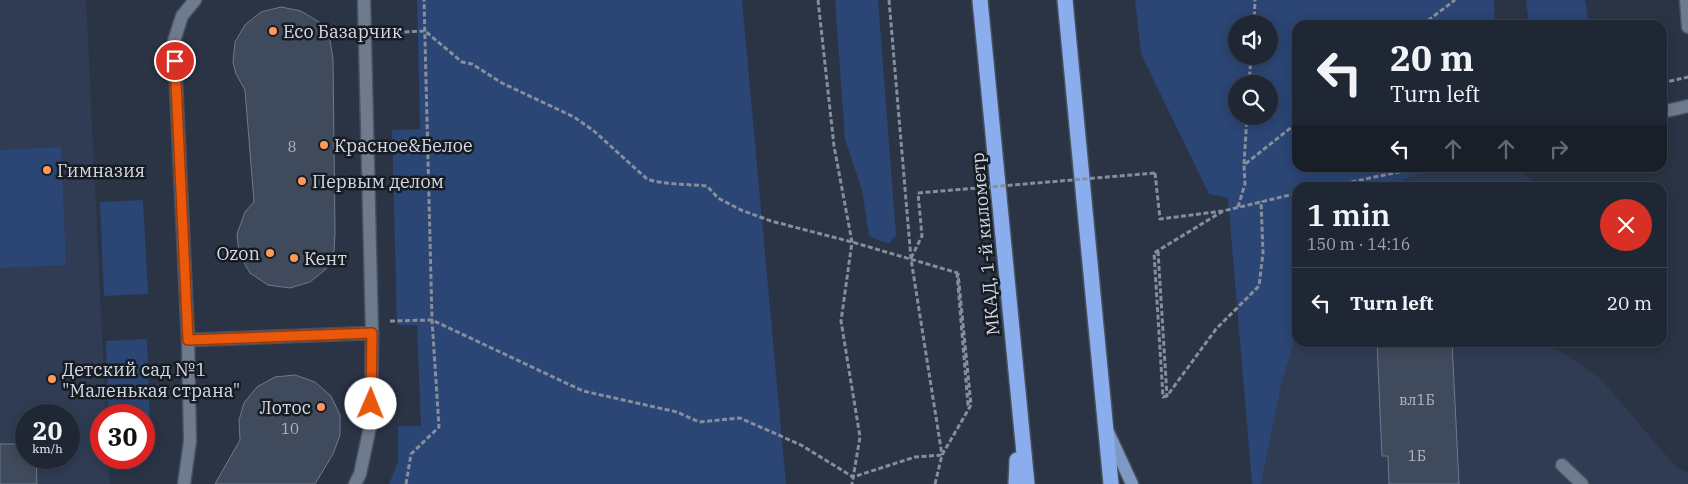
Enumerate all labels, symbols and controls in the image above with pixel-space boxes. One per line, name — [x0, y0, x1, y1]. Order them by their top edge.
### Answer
map controls — [1228, 15, 1278, 125]
button: sound — [1228, 15, 1278, 65]
place label: Eco Базарчик — [283, 20, 403, 43]
marker: Eco Базарчик — [267, 25, 279, 37]
text: 20 m — [1390, 35, 1474, 81]
pin — [154, 40, 196, 82]
icon: left — [1307, 40, 1372, 105]
icon: arrive — [161, 47, 189, 75]
button: search — [1228, 75, 1278, 125]
text: Turn left — [1390, 79, 1480, 108]
place label: Красное&Белое — [334, 134, 473, 157]
icon: left — [1386, 135, 1414, 163]
icon: ahead — [1439, 135, 1467, 163]
icon: ahead — [1492, 135, 1520, 163]
icon: right — [1545, 135, 1573, 163]
house number: 8 — [287, 137, 297, 156]
marker: Красное&Белое — [318, 139, 330, 151]
street label: МКАД, 1-й километр — [966, 152, 1004, 336]
place label: Гимназия — [57, 159, 145, 182]
marker: Гимназия — [41, 164, 53, 176]
place label: Первым делом — [312, 170, 444, 193]
marker: Первым делом — [296, 175, 308, 187]
text: 1 min — [1307, 195, 1390, 234]
button: close — [1600, 199, 1652, 251]
text: 150 m · 14:16 — [1307, 234, 1410, 254]
place label: Ozon — [216, 242, 260, 265]
marker: Ozon — [264, 247, 276, 259]
place label: Кент — [304, 247, 347, 270]
marker: Кент — [288, 252, 300, 264]
icon: left — [1307, 289, 1335, 317]
text: Turn left — [1350, 291, 1433, 315]
text: 20 m — [1607, 291, 1652, 315]
place label: Детский сад №1 "Маленькая страна" — [62, 358, 240, 402]
marker: Детский сад №1 "Маленькая страна" — [46, 373, 58, 385]
position arrow — [344, 377, 396, 429]
house number: вл1Б — [1399, 390, 1435, 409]
place label: Лотос — [260, 396, 311, 419]
marker: Лотос — [315, 401, 327, 413]
speed limit sign: 30 — [90, 404, 155, 469]
text: 20 — [32, 414, 63, 447]
house number: 10 — [281, 419, 299, 438]
text: km/h — [32, 441, 63, 456]
house number: 1Б — [1408, 446, 1426, 465]

